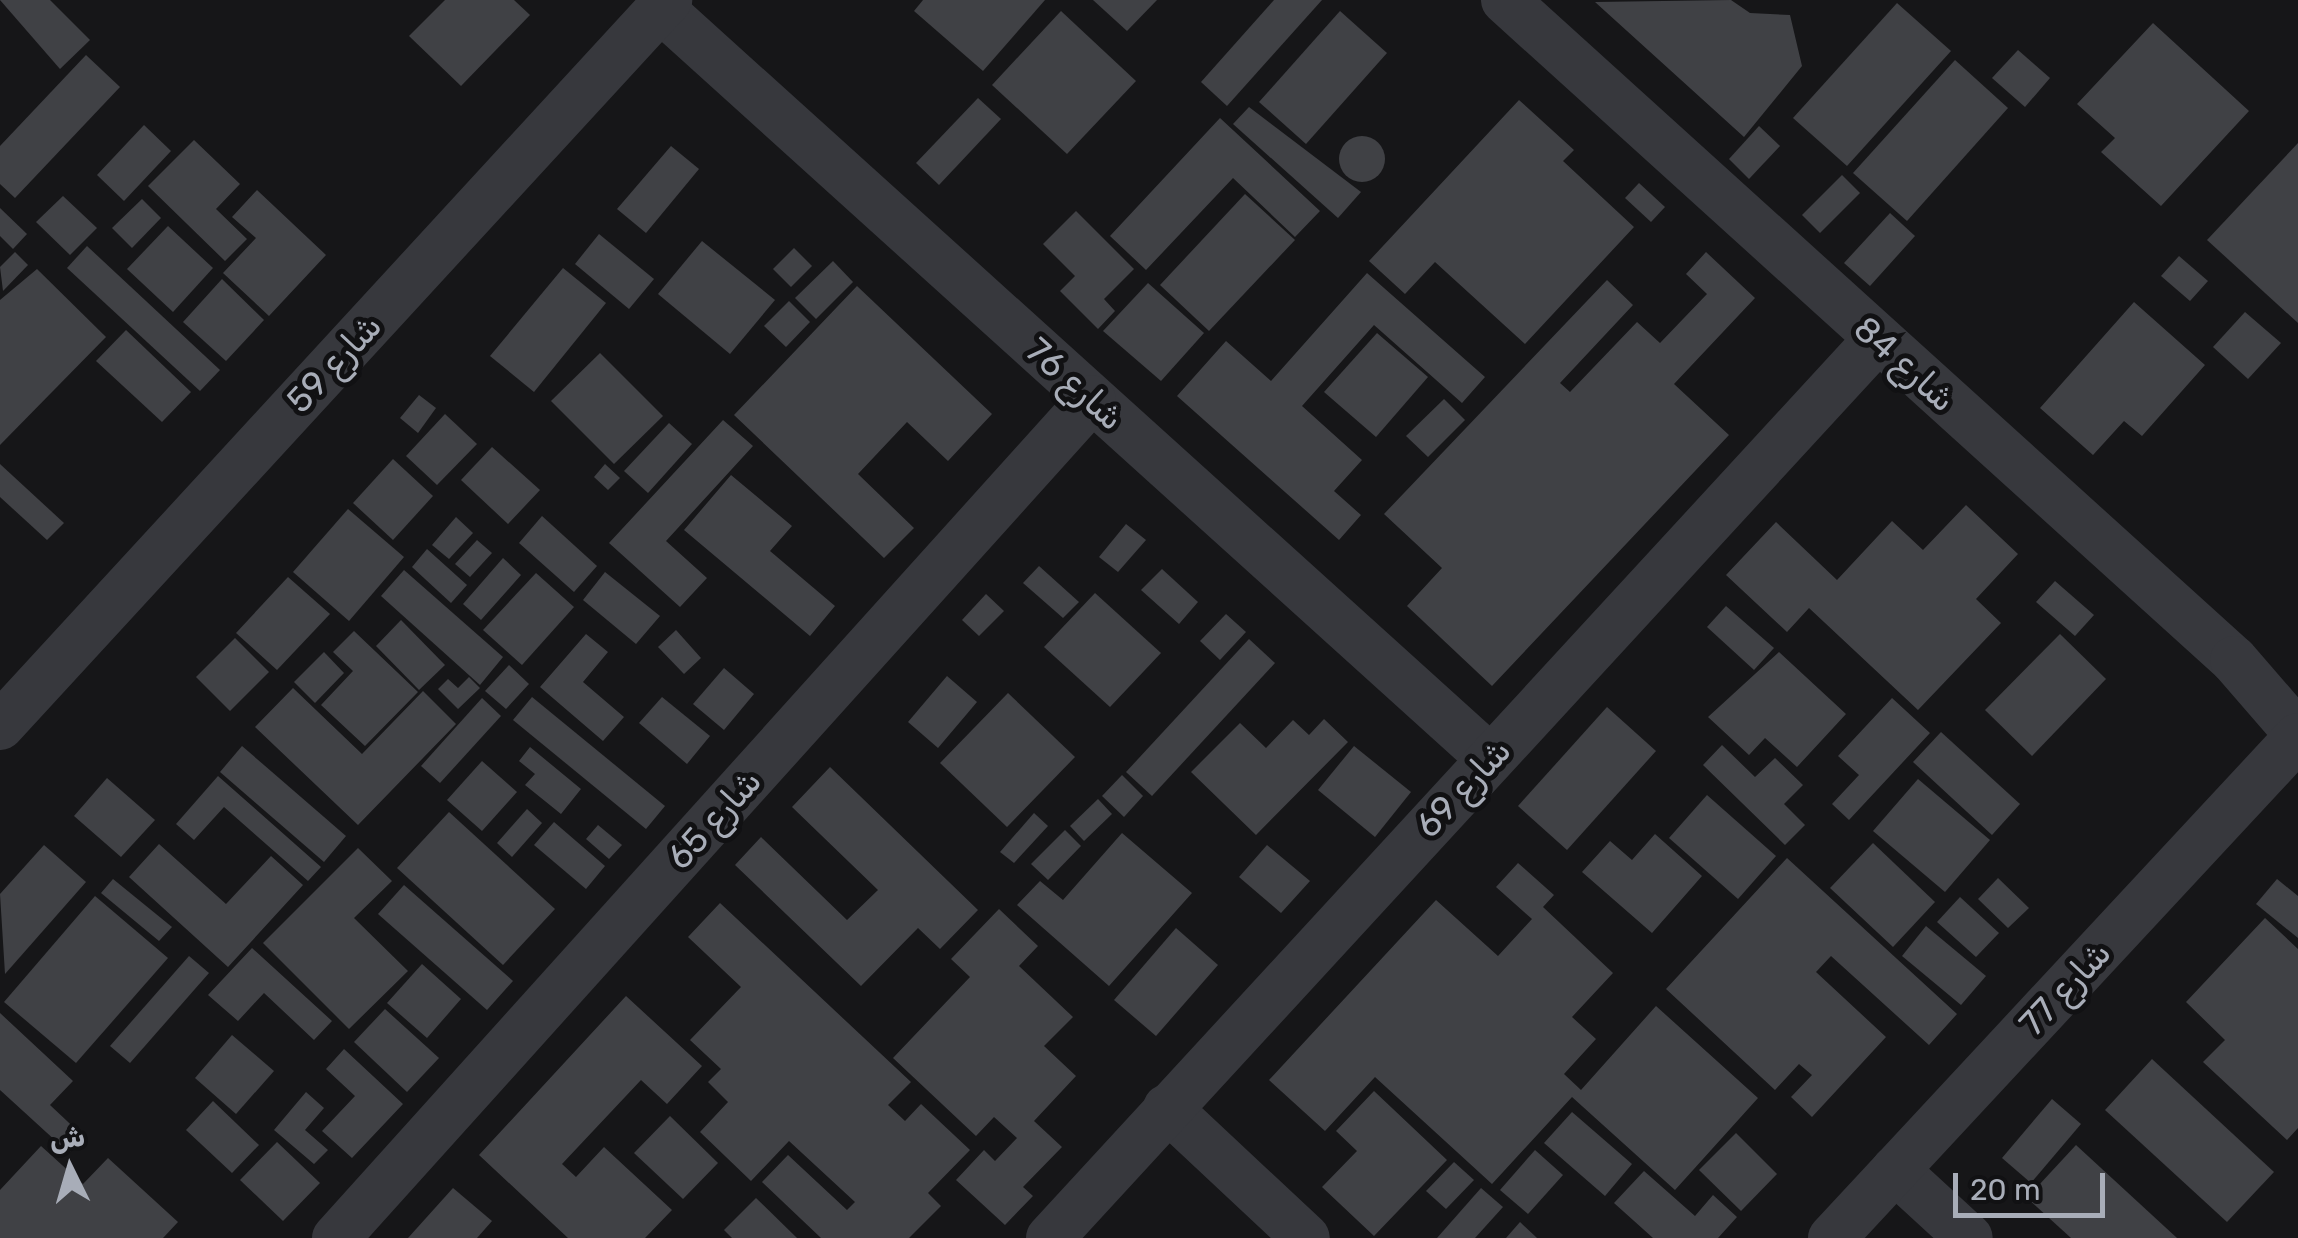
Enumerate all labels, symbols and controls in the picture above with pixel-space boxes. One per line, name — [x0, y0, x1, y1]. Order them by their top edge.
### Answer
street label: شارع 59 — [278, 305, 390, 421]
street label: شارع 84 — [1845, 307, 1965, 421]
street label: شارع 76 — [1018, 329, 1132, 439]
street label: شارع 69 — [1407, 730, 1519, 846]
street label: شارع 65 — [658, 760, 770, 878]
street label: شارع 77 — [2011, 932, 2119, 1044]
north arrow — [20, 1118, 120, 1218]
text: ش — [48, 1120, 86, 1156]
scale bar — [1958, 1153, 2110, 1215]
text: 20 m — [1970, 1172, 2041, 1208]

